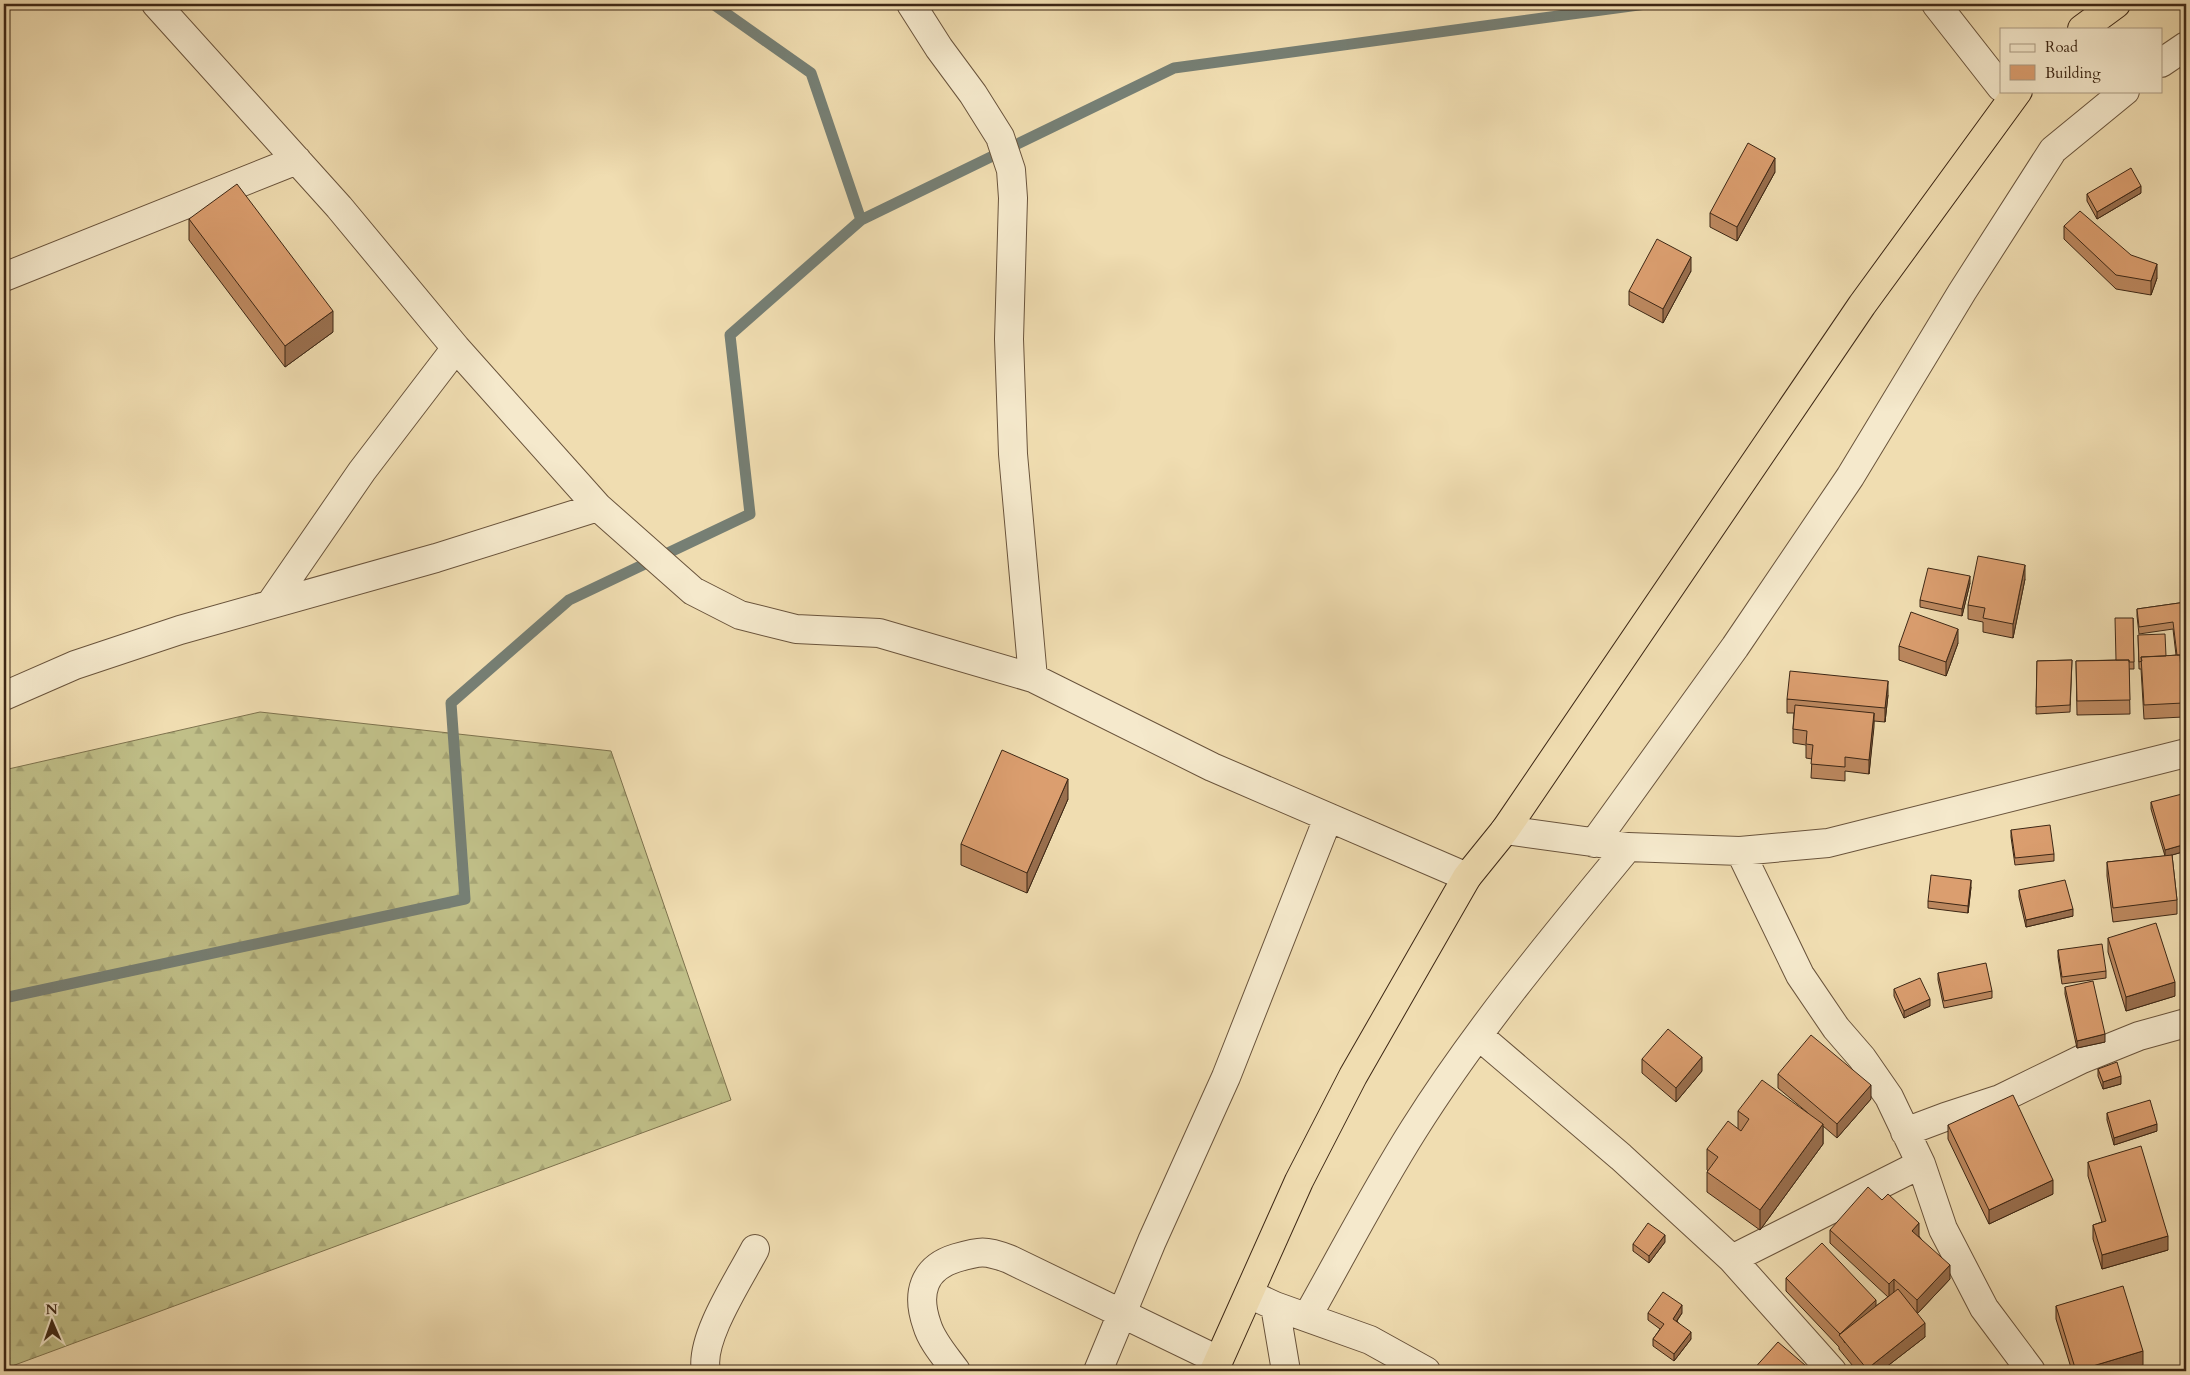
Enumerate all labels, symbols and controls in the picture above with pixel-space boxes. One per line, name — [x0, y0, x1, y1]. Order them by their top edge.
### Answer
legend — [2000, 28, 2162, 92]
text: Road — [2045, 37, 2078, 57]
text: Building — [2045, 63, 2101, 83]
north arrow — [28, 1298, 78, 1348]
text: N — [45, 1300, 58, 1319]

